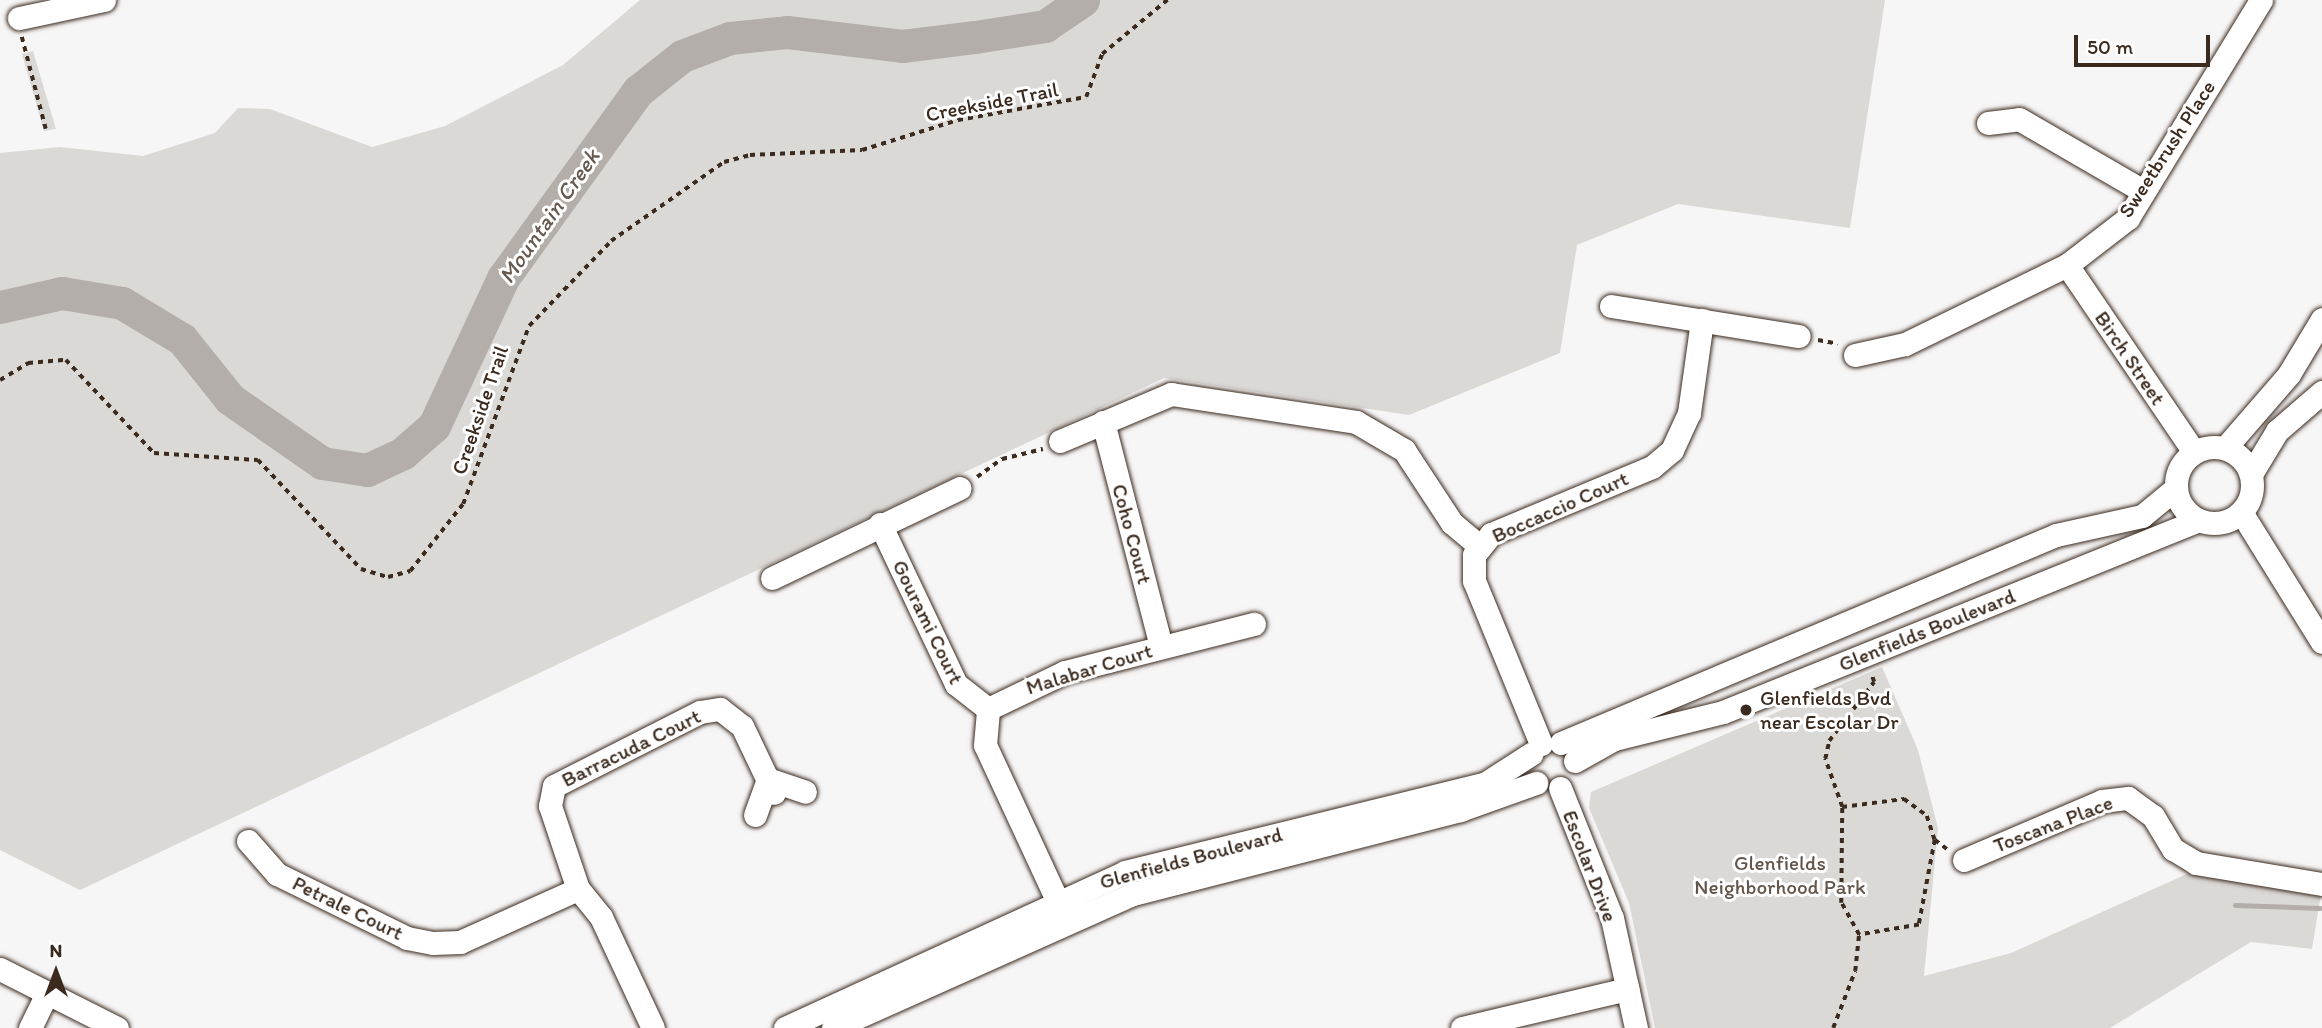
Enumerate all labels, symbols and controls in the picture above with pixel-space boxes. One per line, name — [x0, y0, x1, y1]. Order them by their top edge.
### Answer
scale bar — [2077, 21, 2214, 65]
text: 50 m — [2087, 34, 2133, 59]
street label: Sweetbrush Place — [2113, 76, 2221, 222]
street label: Creekside Trail — [924, 77, 1060, 127]
water label: Mountain Creek — [493, 144, 605, 288]
street label: Birch Street — [2089, 306, 2171, 410]
street label: Creekside Trail — [446, 342, 514, 478]
street label: Boccaccio Court — [1488, 466, 1632, 548]
street label: Coho Court — [1107, 481, 1157, 587]
street label: Gourami Court — [887, 556, 969, 688]
street label: Glenfields Boulevard — [1835, 583, 2019, 677]
street label: Malabar Court — [1023, 638, 1155, 700]
place label: Glenfields Bvd near Escolar Dr — [1760, 685, 1898, 735]
marker: Glenfields Bvd near Escolar Dr — [1738, 702, 1754, 718]
street label: Barracuda Court — [557, 703, 705, 793]
street label: Toscana Place — [1990, 790, 2116, 858]
street label: Escolar Drive — [1557, 806, 1623, 926]
street label: Glenfields Boulevard — [1096, 821, 1286, 895]
park label: Glenfields Neighborhood Park — [1695, 850, 1865, 900]
street label: Petrale Court — [288, 870, 408, 946]
north arrow — [21, 937, 91, 1007]
text: N — [50, 939, 62, 962]

